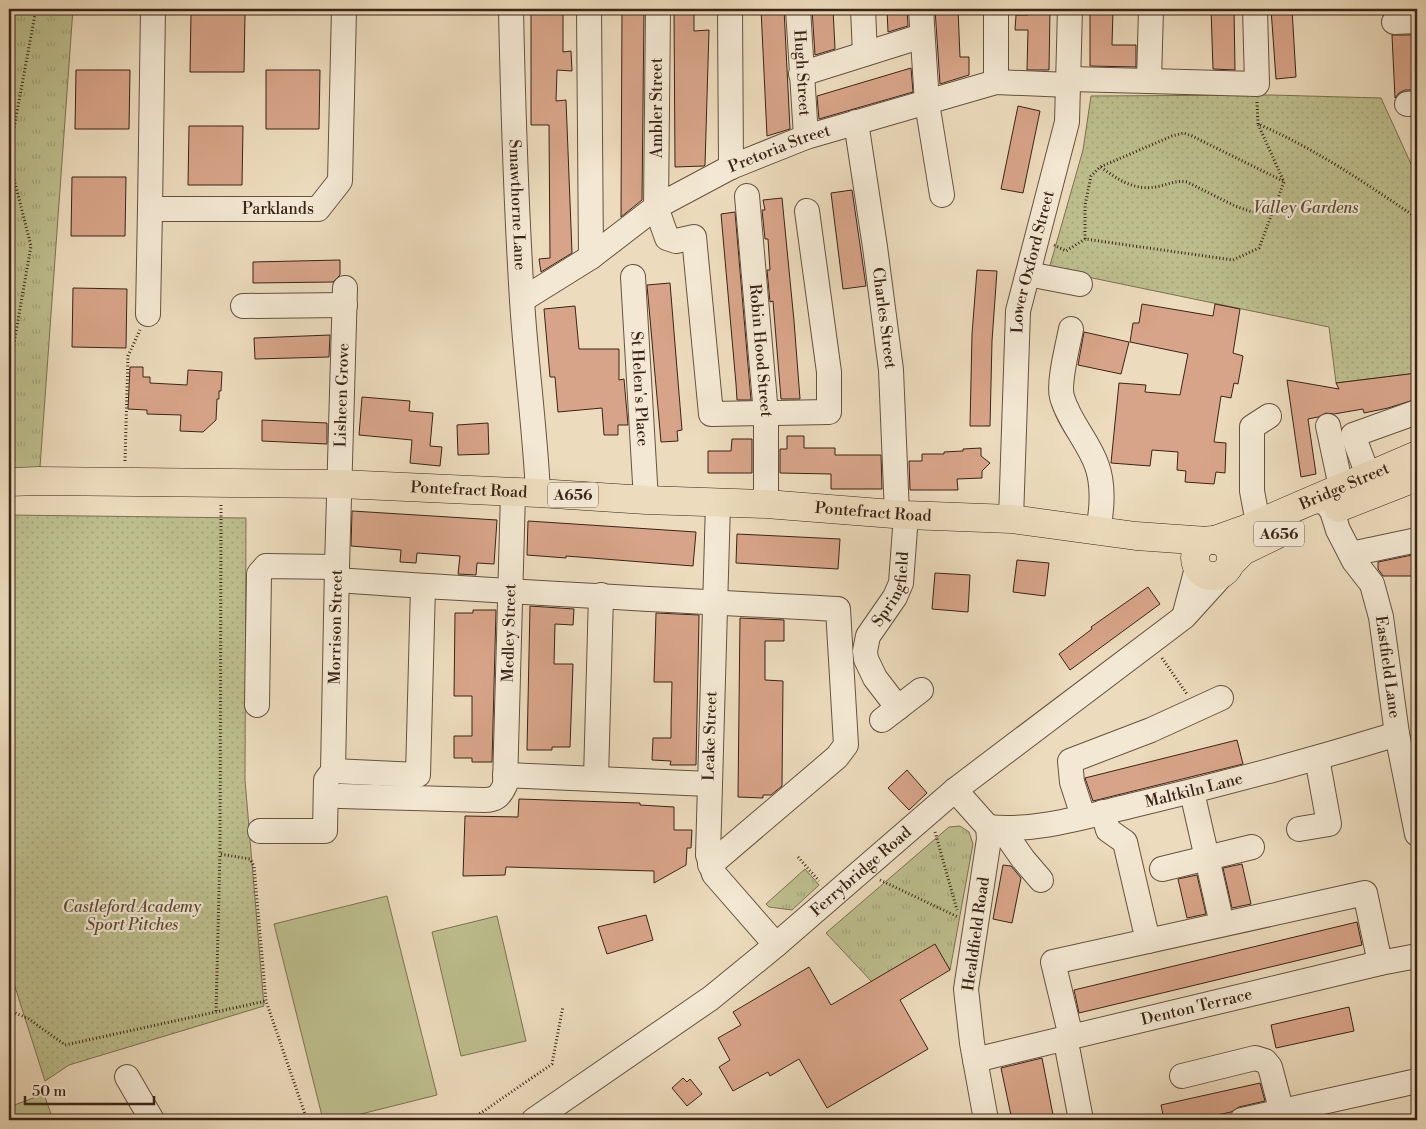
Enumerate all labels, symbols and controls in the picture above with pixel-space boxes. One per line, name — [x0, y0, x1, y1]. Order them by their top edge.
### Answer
street label: Hugh Street — [789, 29, 815, 117]
street label: Ambler Street — [647, 57, 667, 159]
street label: Pretoria Street — [725, 120, 833, 177]
street label: Smawthorne Lane — [504, 139, 530, 271]
street label: Lower Oxford Street — [1007, 188, 1059, 334]
park label: Valley Gardens — [1254, 198, 1358, 218]
street label: Parklands — [242, 199, 314, 219]
street label: Charles Street — [868, 266, 901, 370]
street label: Robin Hood Street — [745, 283, 776, 417]
street label: St Helen's Place — [626, 331, 653, 447]
street label: Lisheen Grove — [330, 343, 353, 448]
street label: Bridge Street — [1295, 458, 1393, 515]
street label: Pontefract Road — [410, 477, 528, 503]
road number: A656 — [548, 482, 598, 508]
street label: Pontefract Road — [814, 498, 932, 526]
road number: A656 — [1254, 522, 1304, 546]
street label: Springfield — [867, 551, 913, 631]
street label: Morrison Street — [325, 569, 347, 685]
street label: Medley Street — [498, 583, 521, 683]
street label: Eastfield Lane — [1371, 614, 1405, 719]
street label: Leake Street — [698, 690, 722, 781]
street label: Maltkiln Lane — [1143, 768, 1245, 812]
street label: Ferrybridge Road — [806, 822, 916, 921]
street label: Healdfield Road — [958, 876, 994, 992]
park label: Castleford Academy Sport Pitches — [63, 897, 202, 935]
street label: Denton Terrace — [1139, 984, 1254, 1030]
scale bar — [25, 1074, 154, 1106]
text: 50 m — [32, 1082, 66, 1101]

